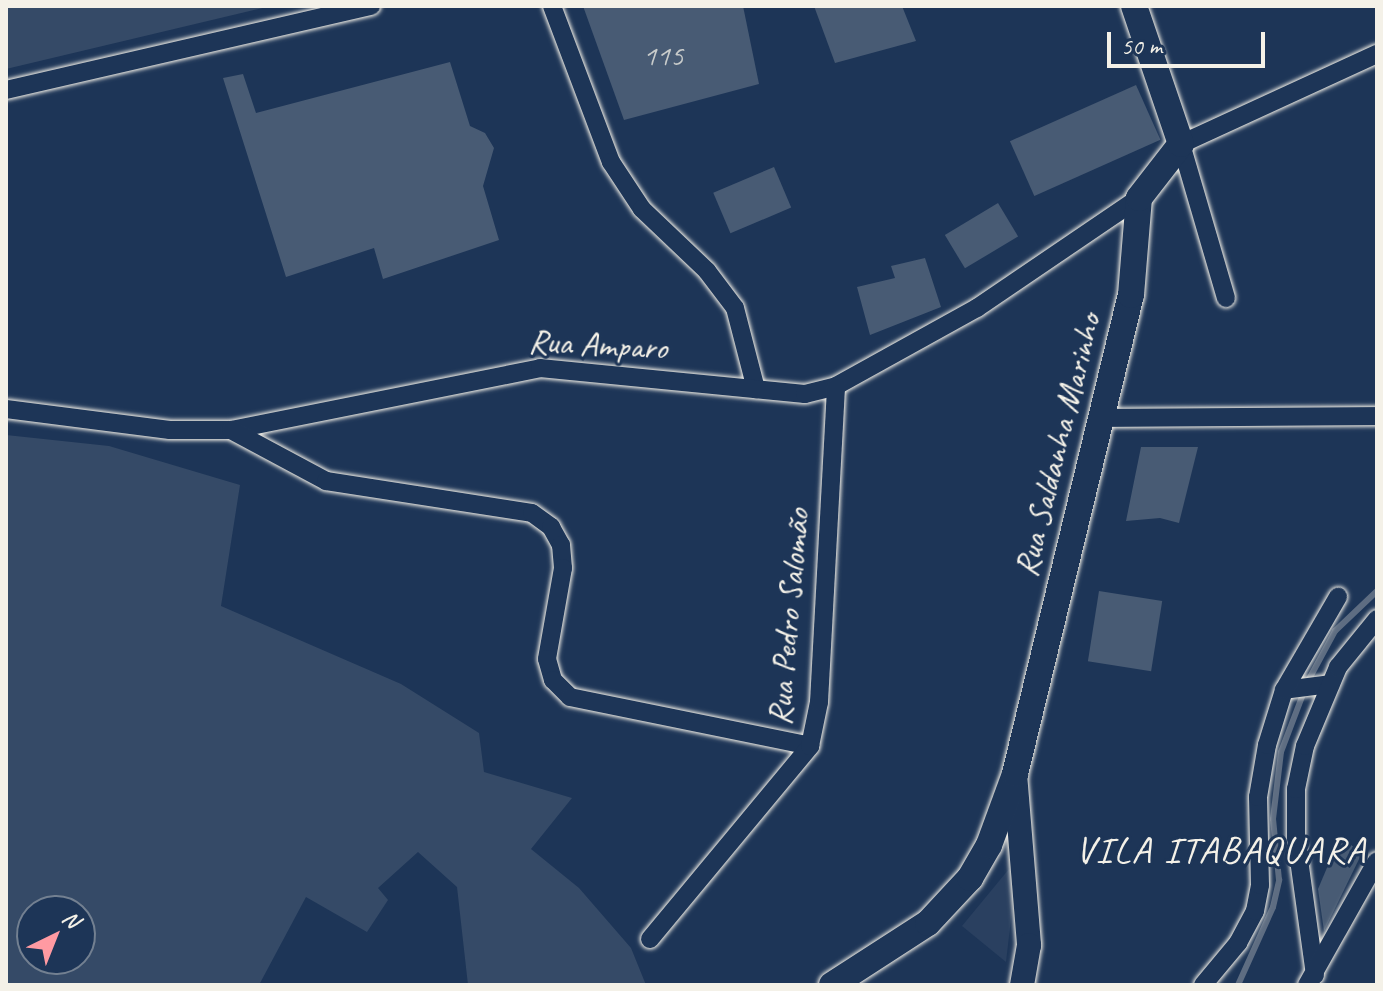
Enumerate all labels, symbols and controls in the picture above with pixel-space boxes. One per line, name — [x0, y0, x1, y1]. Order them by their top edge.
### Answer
scale bar — [1111, 16, 1269, 66]
text: 50 m — [1121, 31, 1162, 61]
house number: 115 — [643, 37, 683, 73]
street label: Rua Saldanha Marinho — [1005, 309, 1109, 581]
street label: Rua Amparo — [527, 320, 669, 368]
street label: Rua Pedro Salomão — [758, 506, 818, 728]
district label: VILA ITABAQUARA — [1075, 827, 1367, 873]
north arrow — [16, 895, 96, 975]
text: N — [56, 904, 86, 934]

